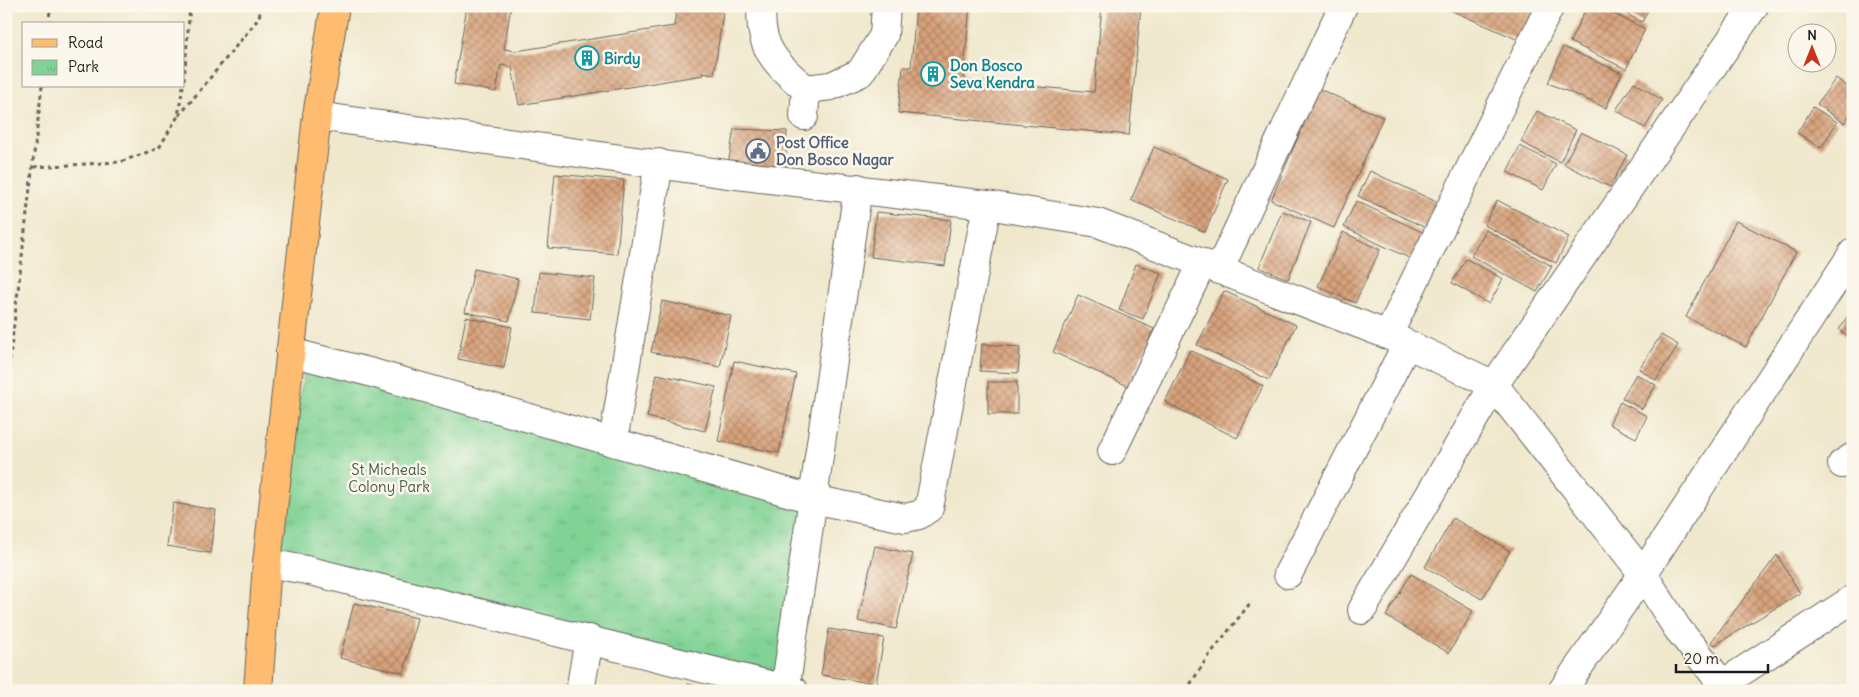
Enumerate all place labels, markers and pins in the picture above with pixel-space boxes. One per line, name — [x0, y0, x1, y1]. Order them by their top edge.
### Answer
building icon: Birdy — [574, 45, 600, 71]
place label: Birdy — [604, 49, 640, 69]
place label: Don Bosco Seva Kendra — [950, 56, 1035, 92]
building icon: Don Bosco Seva Kendra — [920, 61, 946, 87]
place label: Post Office Don Bosco Nagar — [776, 133, 895, 170]
public building icon: Post Office Don Bosco Nagar — [745, 138, 771, 164]

